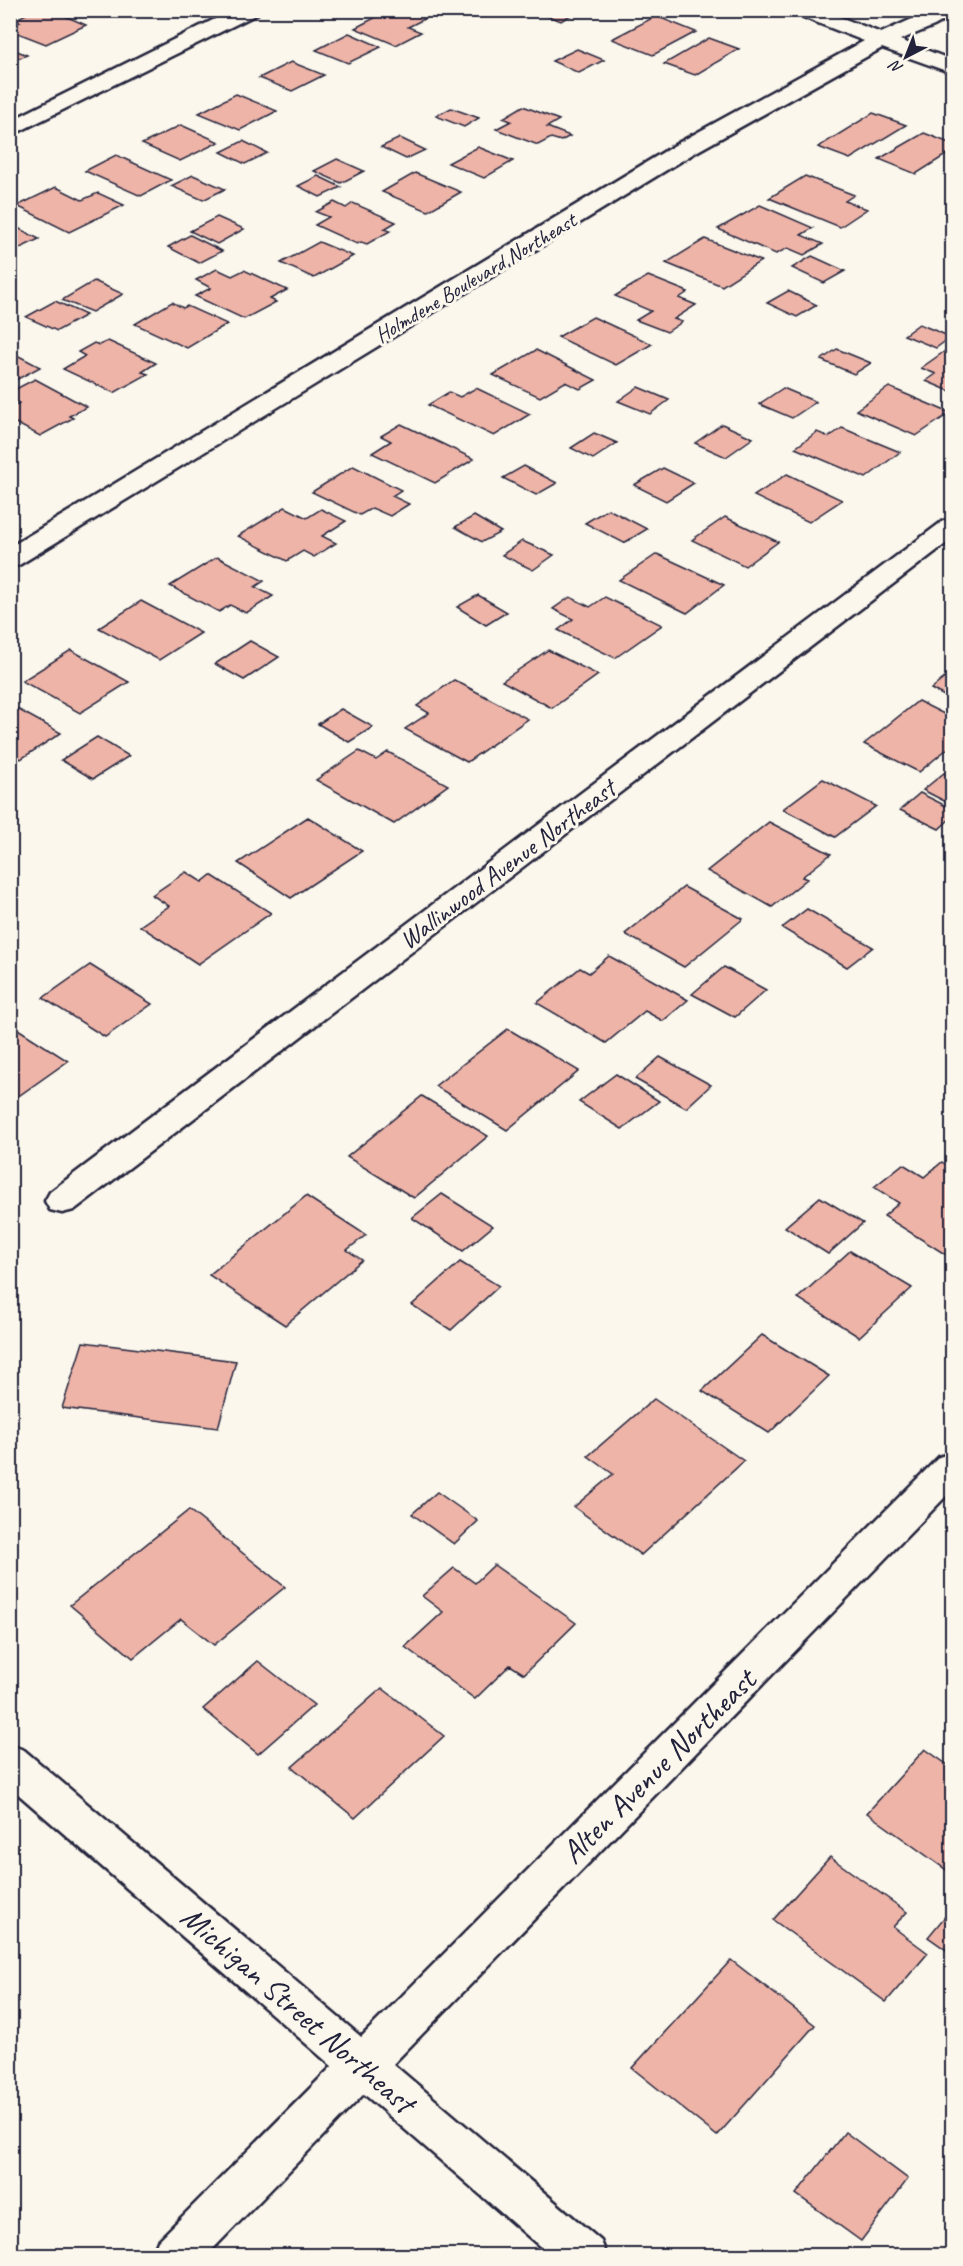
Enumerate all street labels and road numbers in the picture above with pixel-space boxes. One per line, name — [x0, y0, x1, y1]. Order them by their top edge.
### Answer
street label: Holmdene Boulevard Northeast — [370, 205, 584, 349]
street label: Wallinwood Avenue Northeast — [393, 770, 625, 956]
street label: Alten Avenue Northeast — [552, 1658, 767, 1872]
street label: Michigan Street Northeast — [172, 1897, 426, 2125]

